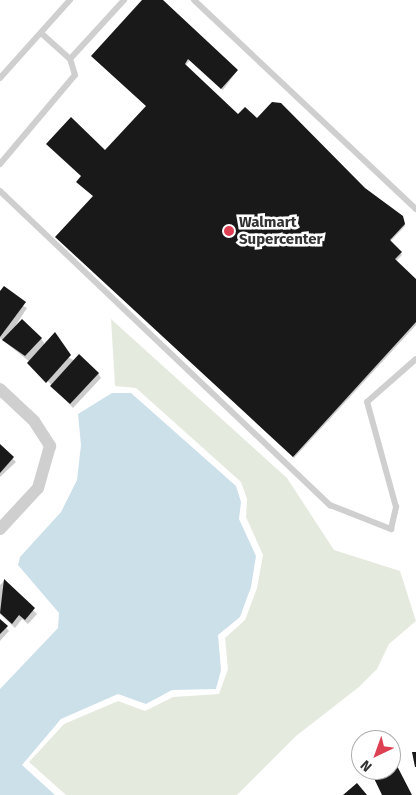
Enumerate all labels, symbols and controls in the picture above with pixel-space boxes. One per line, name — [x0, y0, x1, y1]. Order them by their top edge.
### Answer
place label: Walmart Supercenter — [239, 213, 323, 248]
marker: Walmart Supercenter — [223, 225, 235, 237]
north arrow — [351, 730, 401, 780]
text: N — [357, 756, 375, 775]

